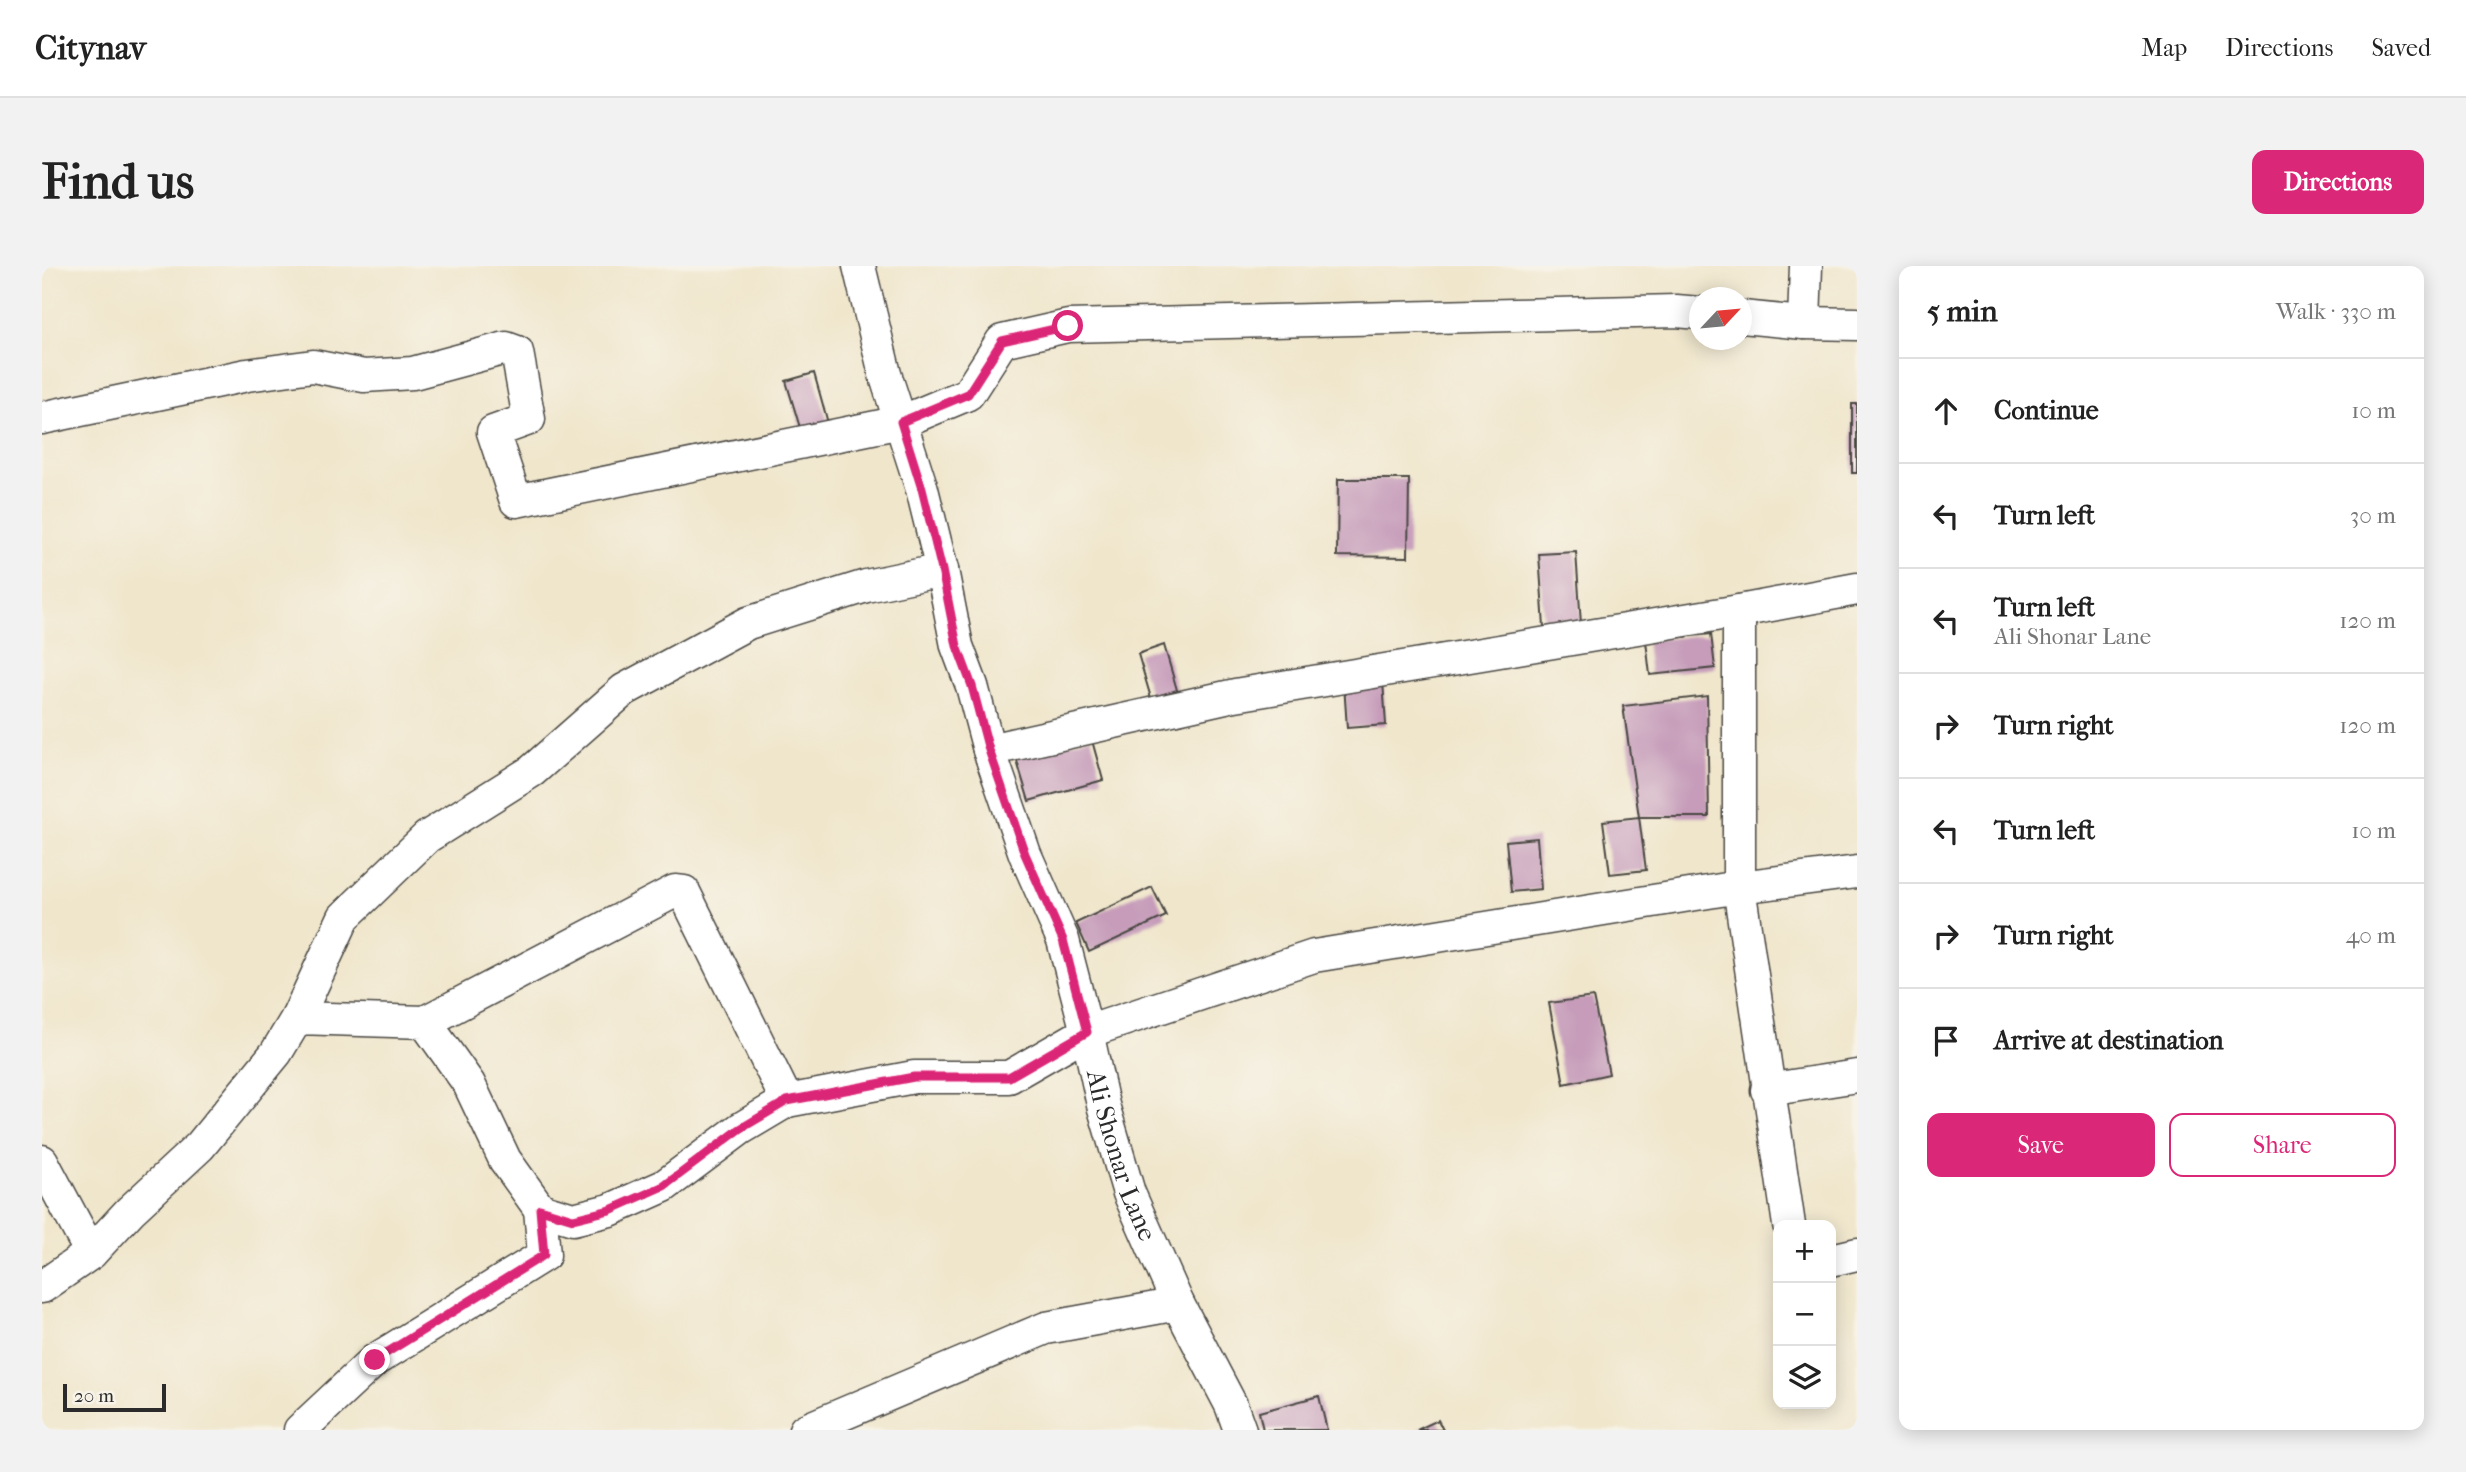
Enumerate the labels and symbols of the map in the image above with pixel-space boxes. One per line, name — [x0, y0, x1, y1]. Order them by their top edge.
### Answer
north arrow — [1689, 287, 1752, 350]
route start — [1052, 310, 1083, 341]
street label: Ali Shonar Lane — [1080, 1066, 1164, 1246]
route end — [359, 1344, 390, 1375]
scale bar — [63, 1381, 166, 1413]

